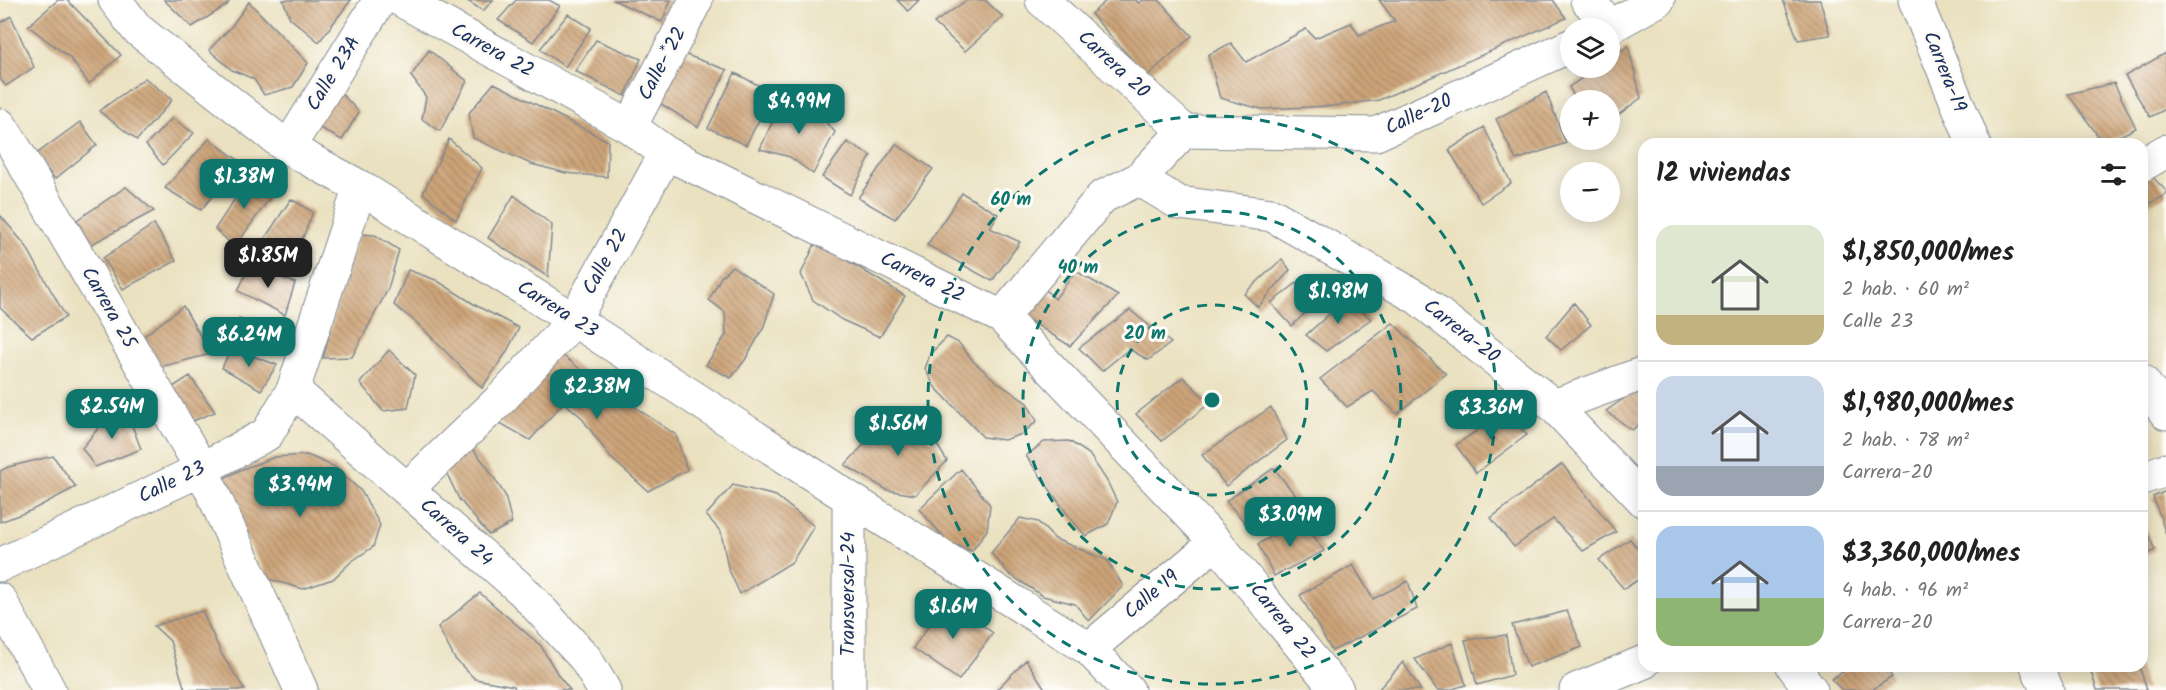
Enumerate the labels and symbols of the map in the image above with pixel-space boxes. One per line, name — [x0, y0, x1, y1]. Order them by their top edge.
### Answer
street label: Carrera 22 — [445, 15, 539, 87]
street label: Calle-*22 — [630, 21, 696, 107]
street label: Carrera 20 — [1069, 23, 1157, 107]
street label: Carrera-19 — [1913, 27, 1975, 118]
street label: Calle 23A — [298, 30, 370, 118]
pin: $4.99M — [750, 84, 848, 135]
street label: Calle-20 — [1380, 86, 1458, 144]
pin: $1.38M — [195, 159, 293, 210]
text: 60 m — [991, 186, 1032, 215]
street label: Calle 22 — [575, 223, 637, 301]
pin: $1.85M — [219, 238, 317, 289]
street label: Carrera 22 — [874, 244, 970, 312]
text: 40 m — [1058, 254, 1099, 283]
street label: Carrera 25 — [72, 261, 145, 356]
street label: Carrera 23 — [510, 272, 604, 348]
pin: $1.98M — [1289, 274, 1387, 325]
street label: Carrera-20 — [1416, 292, 1506, 372]
pin: $6.24M — [200, 317, 298, 368]
text: 20 m — [1124, 320, 1166, 349]
pin: $2.38M — [548, 369, 646, 420]
pin: $2.54M — [63, 389, 161, 440]
centre of rings — [1202, 390, 1222, 410]
pin: $3.36M — [1442, 390, 1540, 441]
pin: $1.56M — [849, 406, 947, 457]
street label: Calle 23 — [133, 453, 211, 513]
pin: $3.94M — [251, 467, 349, 518]
street label: Carrera 24 — [412, 491, 500, 575]
pin: $3.09M — [1241, 497, 1339, 548]
street label: Transversal-24 — [833, 532, 865, 656]
street label: Calle 19 — [1117, 562, 1187, 628]
street label: Carrera 22 — [1241, 577, 1323, 667]
pin: $1.6M — [911, 589, 995, 640]

